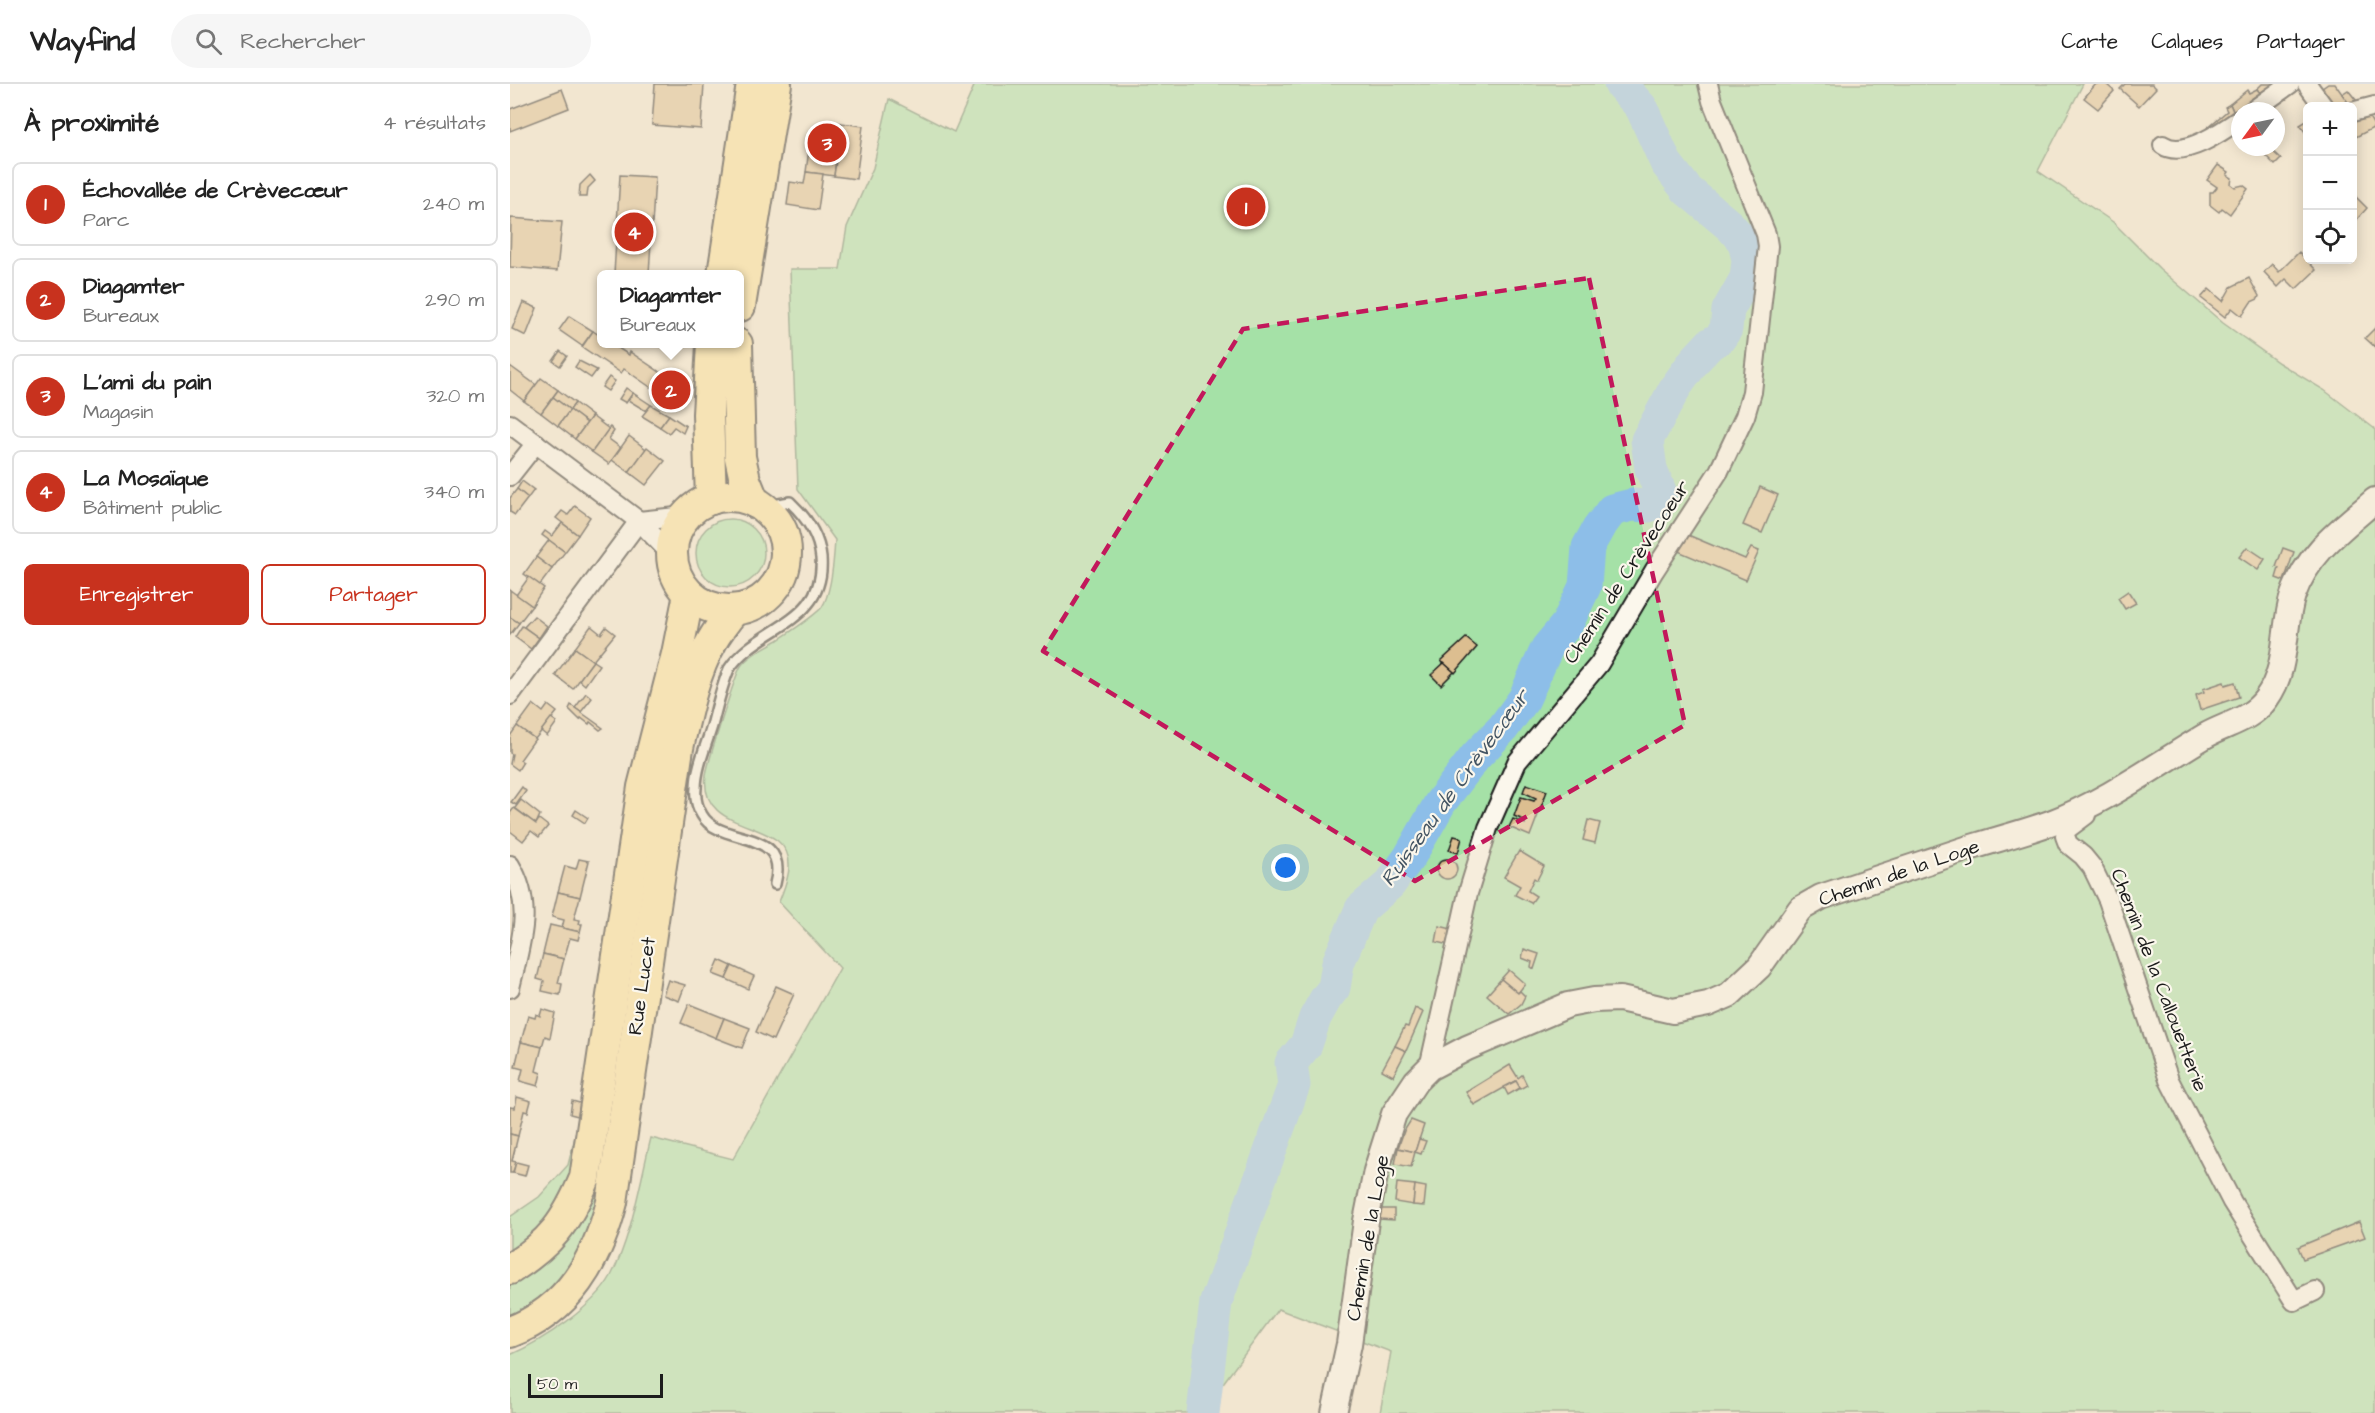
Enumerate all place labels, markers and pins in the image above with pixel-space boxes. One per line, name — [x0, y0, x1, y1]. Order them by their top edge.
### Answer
pin: 3 — [808, 120, 846, 166]
pin: 1 — [1226, 184, 1266, 230]
pin: 4 — [614, 210, 654, 254]
pin: 2 — [652, 368, 690, 412]

